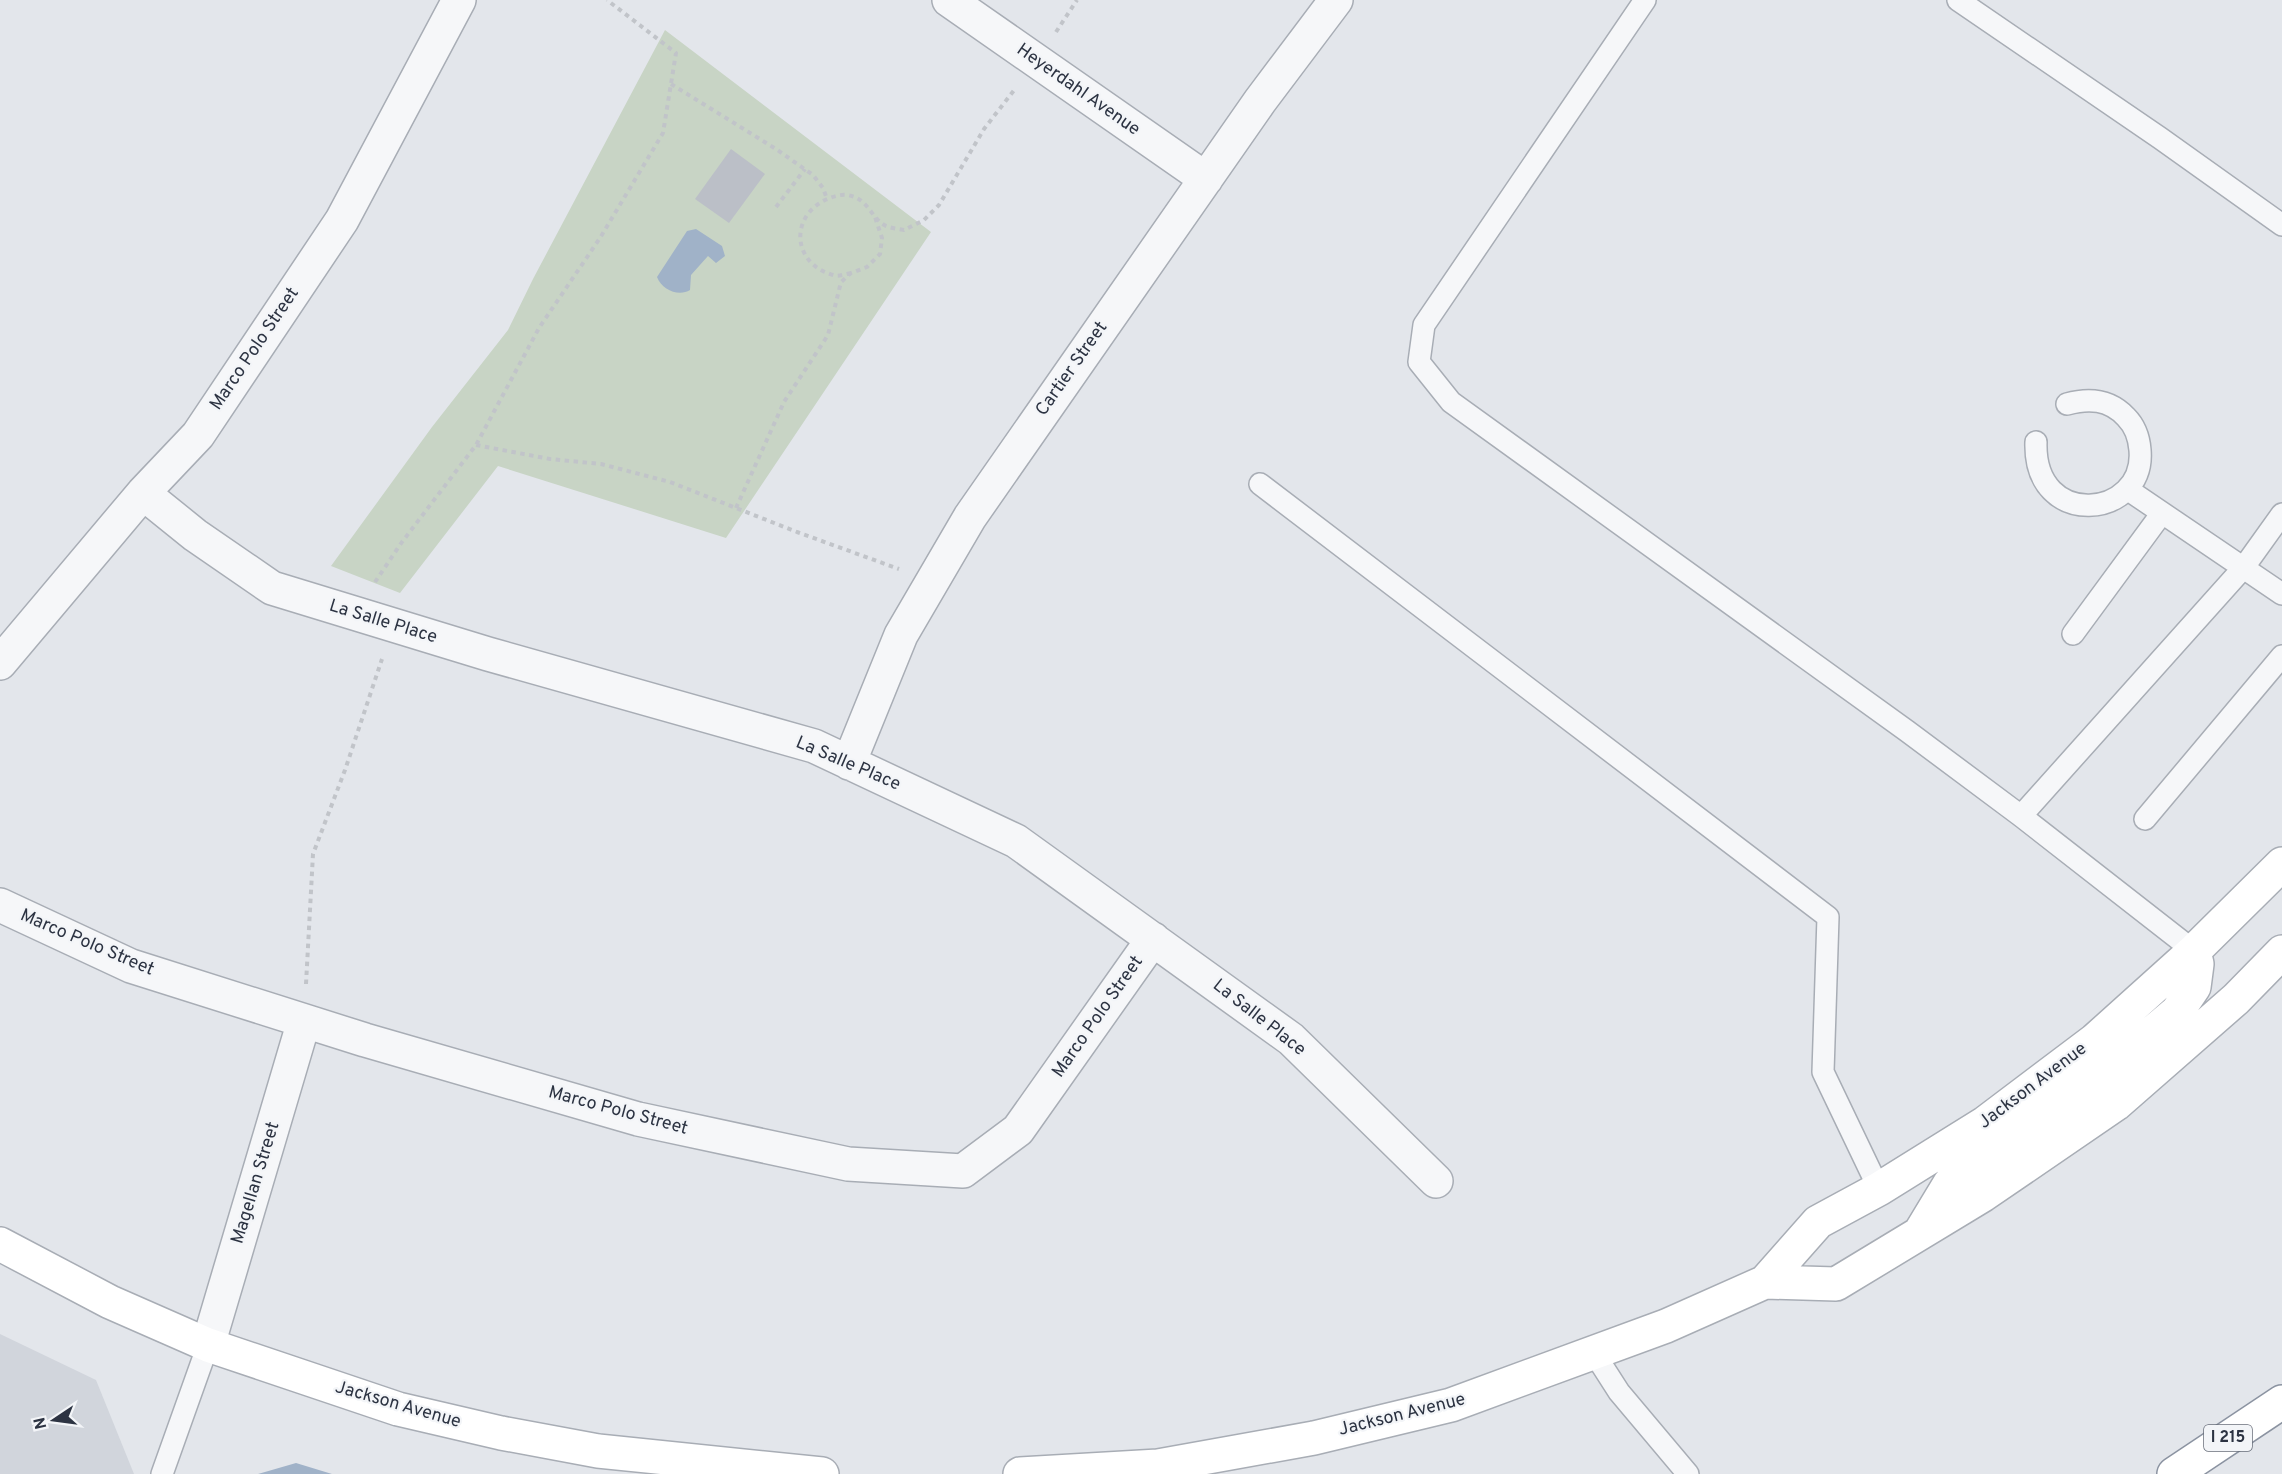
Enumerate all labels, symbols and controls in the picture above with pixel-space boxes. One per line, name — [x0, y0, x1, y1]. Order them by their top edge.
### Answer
street label: Heyerdahl Avenue — [1012, 39, 1144, 141]
street label: Marco Polo Street — [205, 283, 305, 415]
street label: Cartier Street — [1031, 317, 1113, 421]
street label: La Salle Place — [326, 595, 440, 649]
street label: La Salle Place — [792, 732, 904, 796]
street label: Marco Polo Street — [16, 904, 158, 982]
street label: Marco Polo Street — [1047, 952, 1149, 1082]
street label: La Salle Place — [1208, 974, 1310, 1062]
street label: Jackson Avenue — [1974, 1038, 2092, 1134]
street label: Marco Polo Street — [546, 1081, 690, 1141]
street label: Magellan Street — [227, 1119, 285, 1247]
street label: Jackson Avenue — [332, 1376, 464, 1434]
street label: Jackson Avenue — [1336, 1388, 1468, 1442]
north arrow — [24, 1390, 84, 1450]
text: N — [30, 1415, 52, 1431]
road number: I 215 — [2204, 1425, 2252, 1451]

